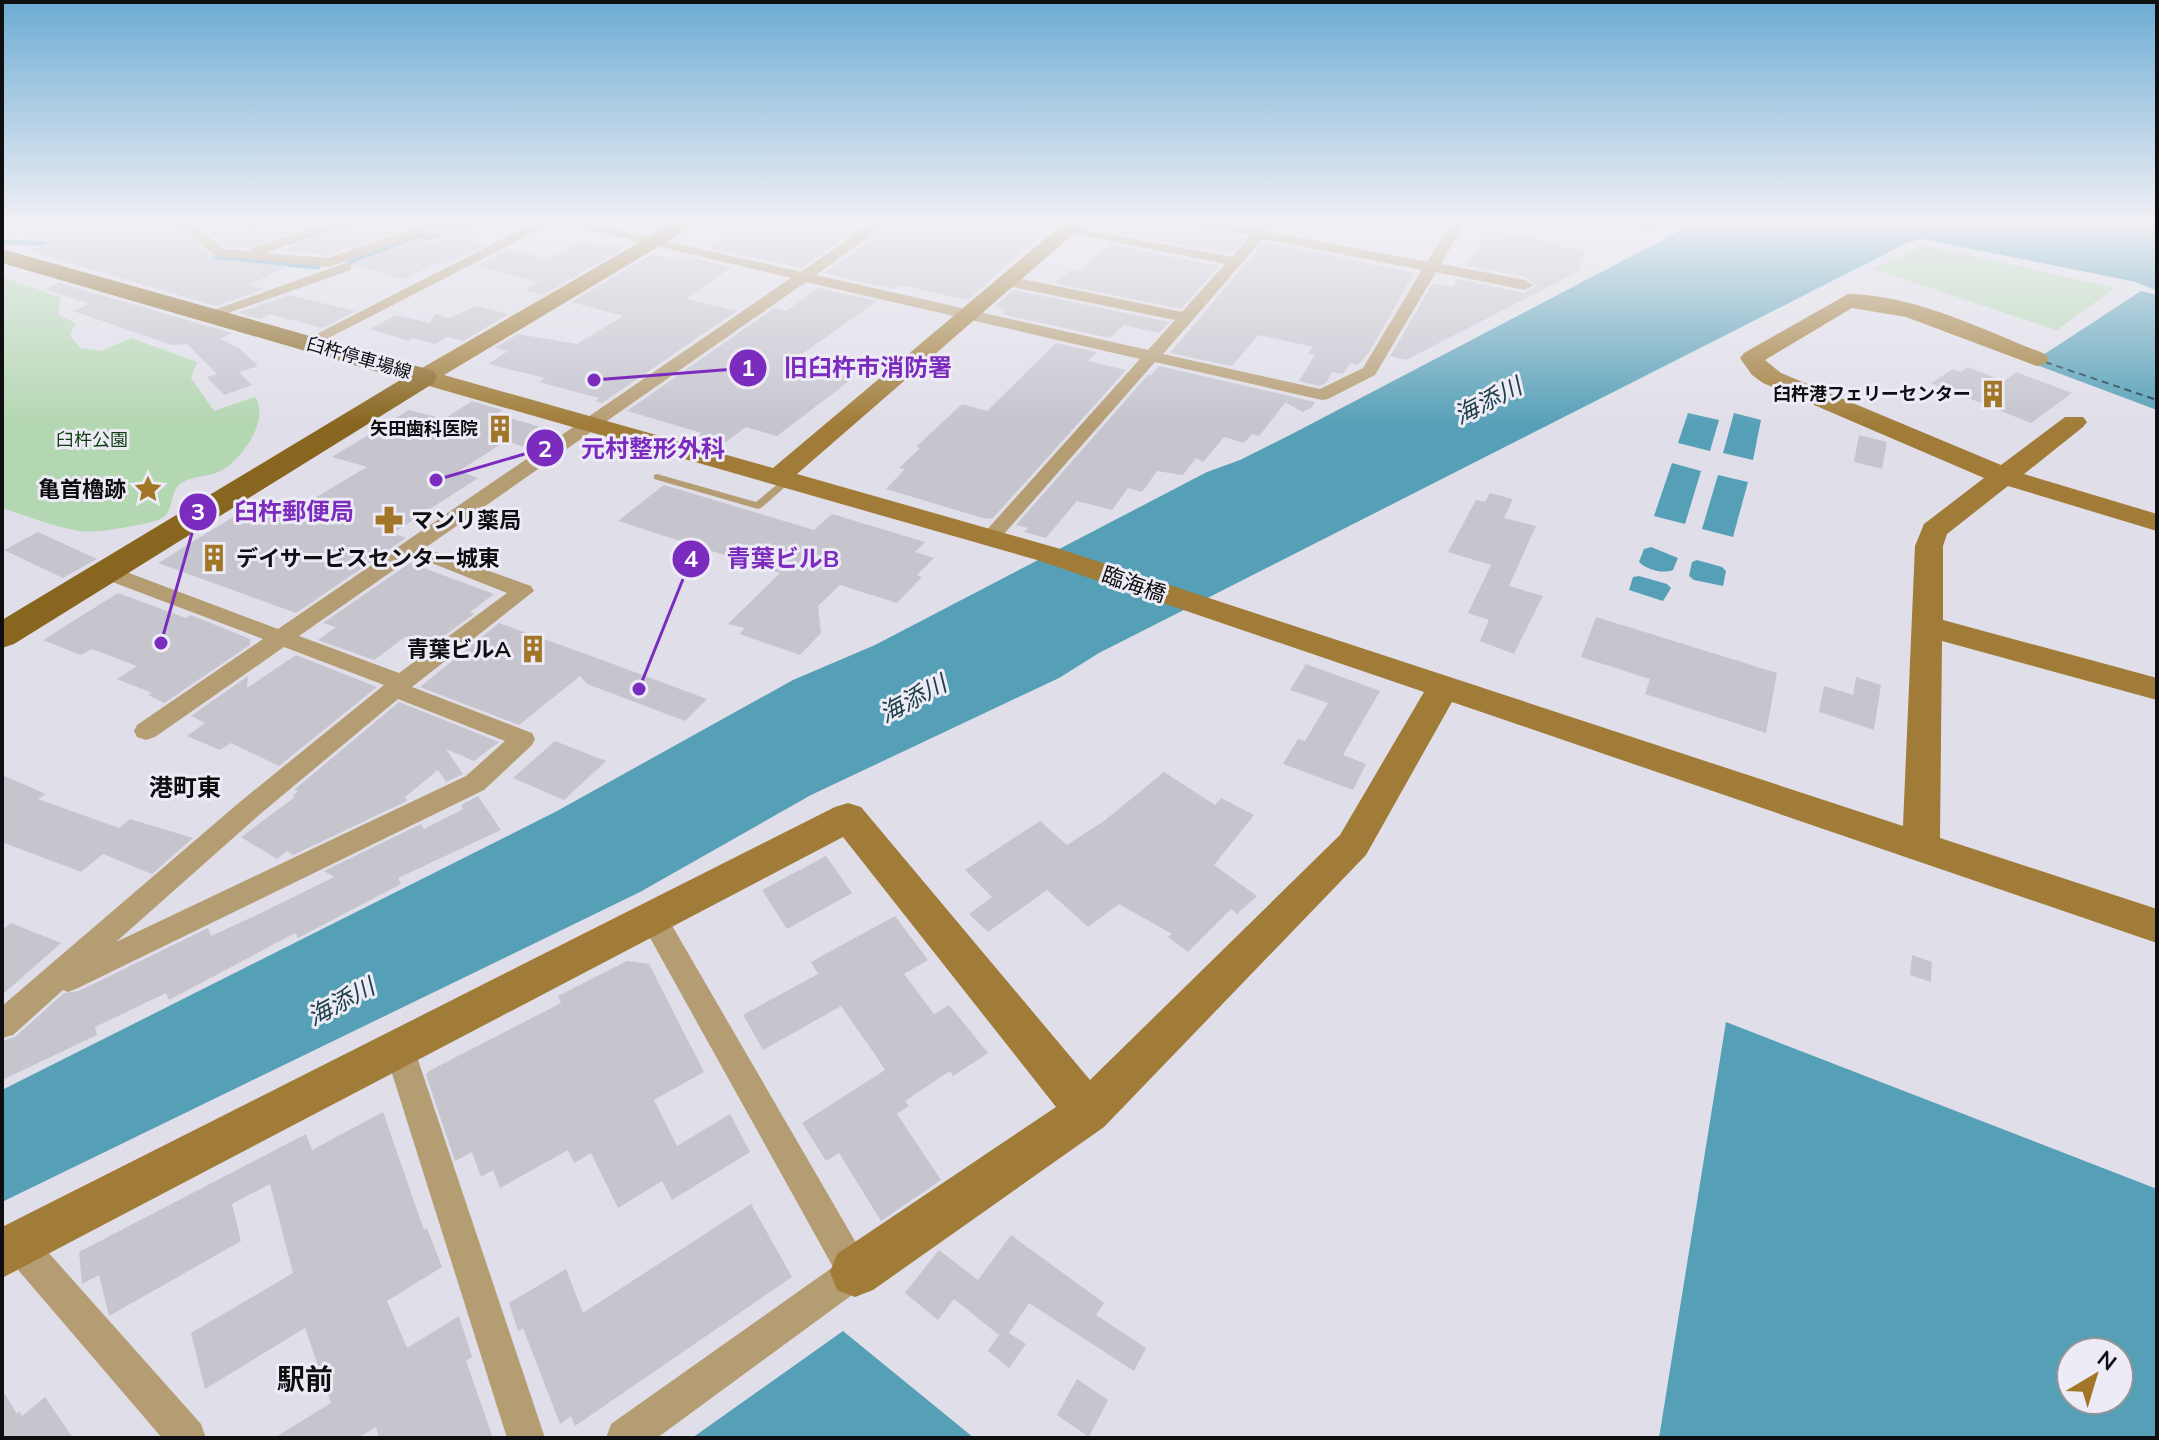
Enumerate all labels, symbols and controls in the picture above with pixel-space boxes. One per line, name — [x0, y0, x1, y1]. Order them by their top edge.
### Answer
street label: 臼杵停車場線 — [304, 332, 414, 383]
callout: 旧臼杵市消防署 — [728, 344, 968, 392]
text: 1 — [741, 352, 755, 382]
text: 旧臼杵市消防署 — [784, 352, 952, 382]
water label: 海添川 — [1449, 369, 1529, 430]
building icon: 臼杵港フェリーセンター — [1978, 379, 2008, 409]
place label: 臼杵港フェリーセンター — [1773, 382, 1971, 405]
building icon: 矢田歯科医院 — [485, 414, 515, 444]
place label: 矢田歯科医院 — [370, 417, 478, 440]
callout: 元村整形外科 — [525, 424, 741, 472]
park label: 臼杵公園 — [56, 428, 128, 451]
text: 2 — [538, 433, 552, 463]
text: 元村整形外科 — [581, 433, 725, 463]
place icon: 亀首櫓跡 — [133, 474, 163, 504]
place label: 亀首櫓跡 — [38, 475, 126, 503]
callout: 臼杵郵便局 — [178, 488, 370, 536]
text: 3 — [191, 496, 205, 526]
text: 臼杵郵便局 — [234, 496, 354, 526]
pharmacy icon: マンリ薬局 — [374, 505, 404, 535]
place label: マンリ薬局 — [411, 506, 521, 534]
callout: 青葉ビルB — [671, 535, 855, 583]
building icon: デイサービスセンター城東 — [199, 543, 229, 573]
text: 4 — [684, 543, 698, 573]
text: 青葉ビルB — [727, 543, 839, 573]
place label: デイサービスセンター城東 — [236, 544, 500, 572]
street label: 臨海橋 — [1098, 560, 1170, 608]
building icon: 青葉ビルA — [518, 634, 548, 664]
place label: 青葉ビルA — [406, 635, 511, 663]
water label: 海添川 — [874, 667, 954, 728]
district label: 港町東 — [149, 772, 221, 802]
water label: 海添川 — [302, 970, 382, 1031]
north arrow — [2055, 1336, 2135, 1416]
text: N — [2092, 1344, 2122, 1376]
district label: 駅前 — [277, 1361, 333, 1396]

